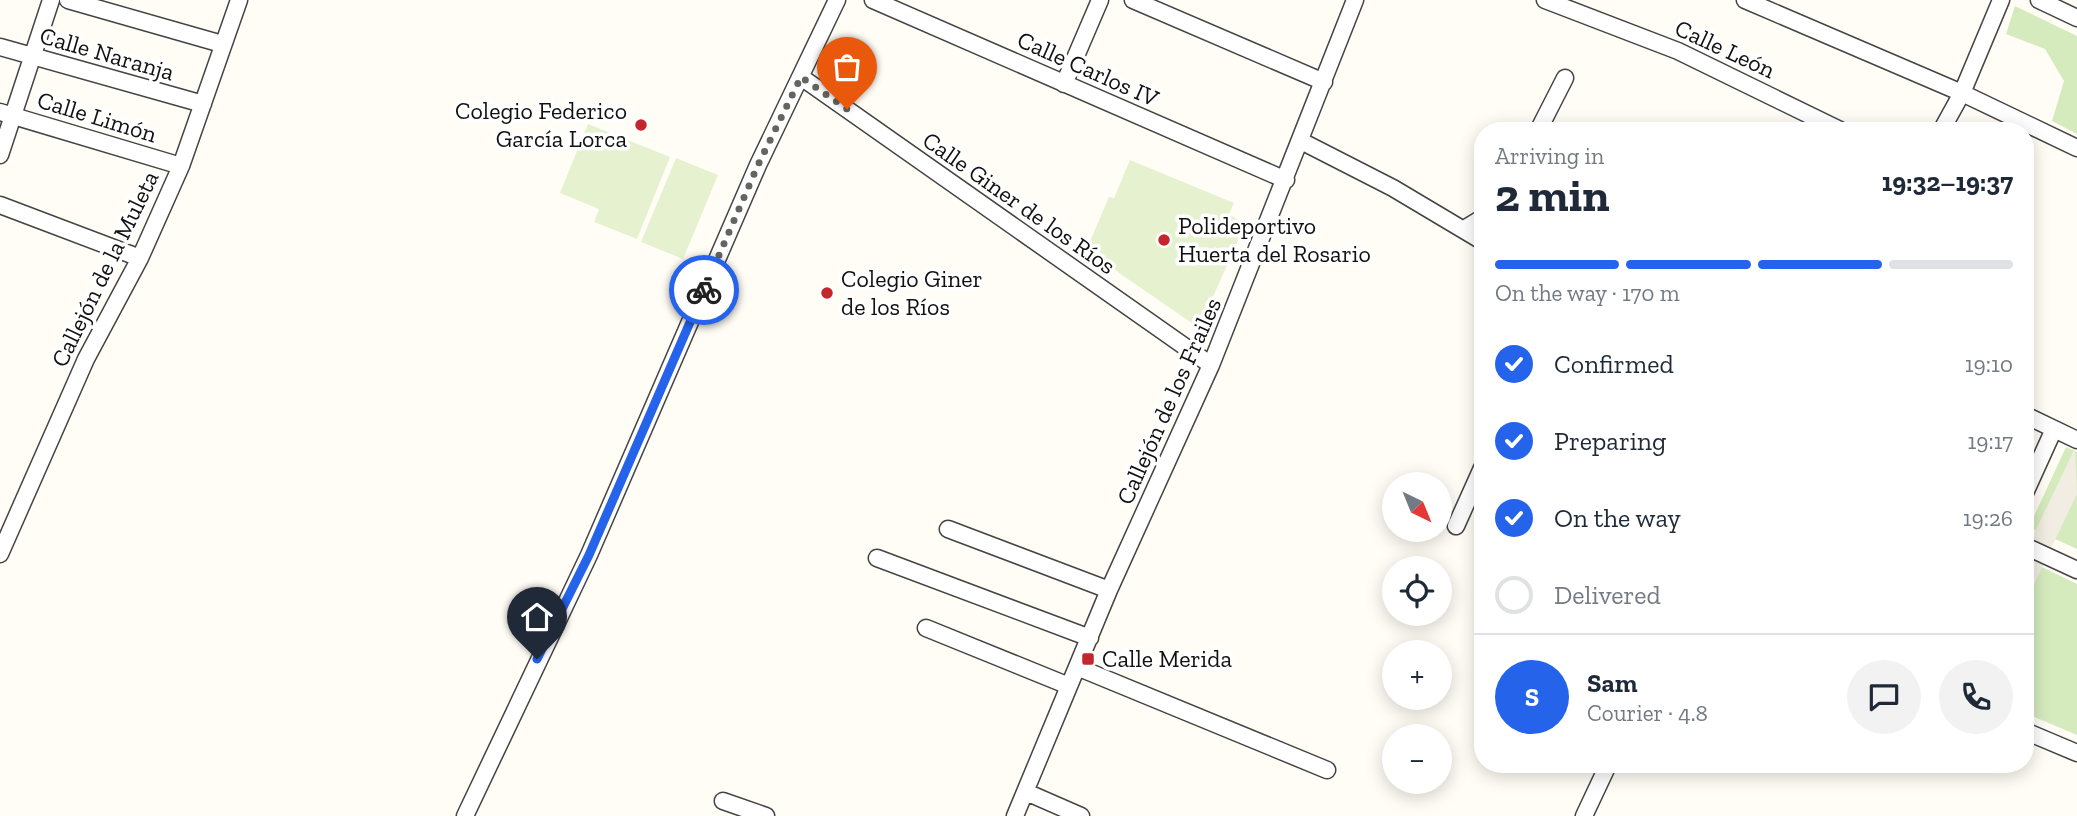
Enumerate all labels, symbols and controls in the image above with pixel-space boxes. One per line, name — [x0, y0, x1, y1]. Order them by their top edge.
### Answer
street label: Calle León — [1671, 13, 1780, 84]
street label: Calle Naranja — [37, 21, 178, 87]
street label: Calle Carlos IV — [1013, 24, 1164, 113]
pin — [817, 37, 877, 109]
icon: bag — [828, 48, 866, 86]
street label: Calle Limón — [34, 85, 161, 148]
place label: Colegio Federico García Lorca — [455, 96, 627, 153]
marker: Colegio Federico García Lorca — [633, 117, 649, 133]
street label: Calle Giner de los Ríos — [917, 125, 1121, 280]
text: Arriving in — [1495, 142, 1604, 170]
street label: Callejón de la Muleta — [45, 166, 165, 371]
text: 19:32–19:37 — [1882, 166, 2013, 198]
text: 2 min — [1495, 168, 1610, 223]
place label: Polideportivo Huerta del Rosario — [1178, 211, 1371, 268]
marker: Polideportivo Huerta del Rosario — [1156, 232, 1172, 248]
courier — [669, 255, 739, 325]
place label: Colegio Giner de los Ríos — [841, 264, 983, 321]
icon: bike — [685, 271, 723, 309]
text: On the way · 170 m — [1495, 279, 1680, 307]
marker: Colegio Giner de los Ríos — [819, 285, 835, 301]
street label: Callejón de los Frailes — [1110, 293, 1227, 509]
icon: check — [1495, 345, 1533, 383]
text: Confirmed — [1554, 348, 1674, 380]
text: 19:10 — [1965, 350, 2013, 378]
icon: check — [1495, 422, 1533, 460]
text: Preparing — [1554, 425, 1666, 457]
text: 19:17 — [1967, 427, 2013, 455]
north arrow — [1382, 472, 1452, 542]
map controls — [1382, 472, 1452, 794]
icon: check — [1495, 499, 1533, 537]
text: On the way — [1554, 502, 1681, 534]
text: 19:26 — [1963, 504, 2013, 532]
button: locate — [1382, 556, 1452, 626]
text: Delivered — [1554, 579, 1661, 611]
pin — [507, 587, 567, 659]
icon: home — [518, 598, 556, 636]
button: + — [1382, 640, 1452, 710]
place label: Calle Merida — [1102, 644, 1232, 673]
marker: Calle Merida — [1080, 651, 1096, 667]
button: chat — [1847, 660, 1921, 734]
button: phone — [1939, 660, 2013, 734]
text: Sam — [1587, 667, 1637, 699]
text: S — [1525, 681, 1539, 713]
text: Courier · 4.8 — [1587, 699, 1708, 727]
button: − — [1382, 724, 1452, 794]

